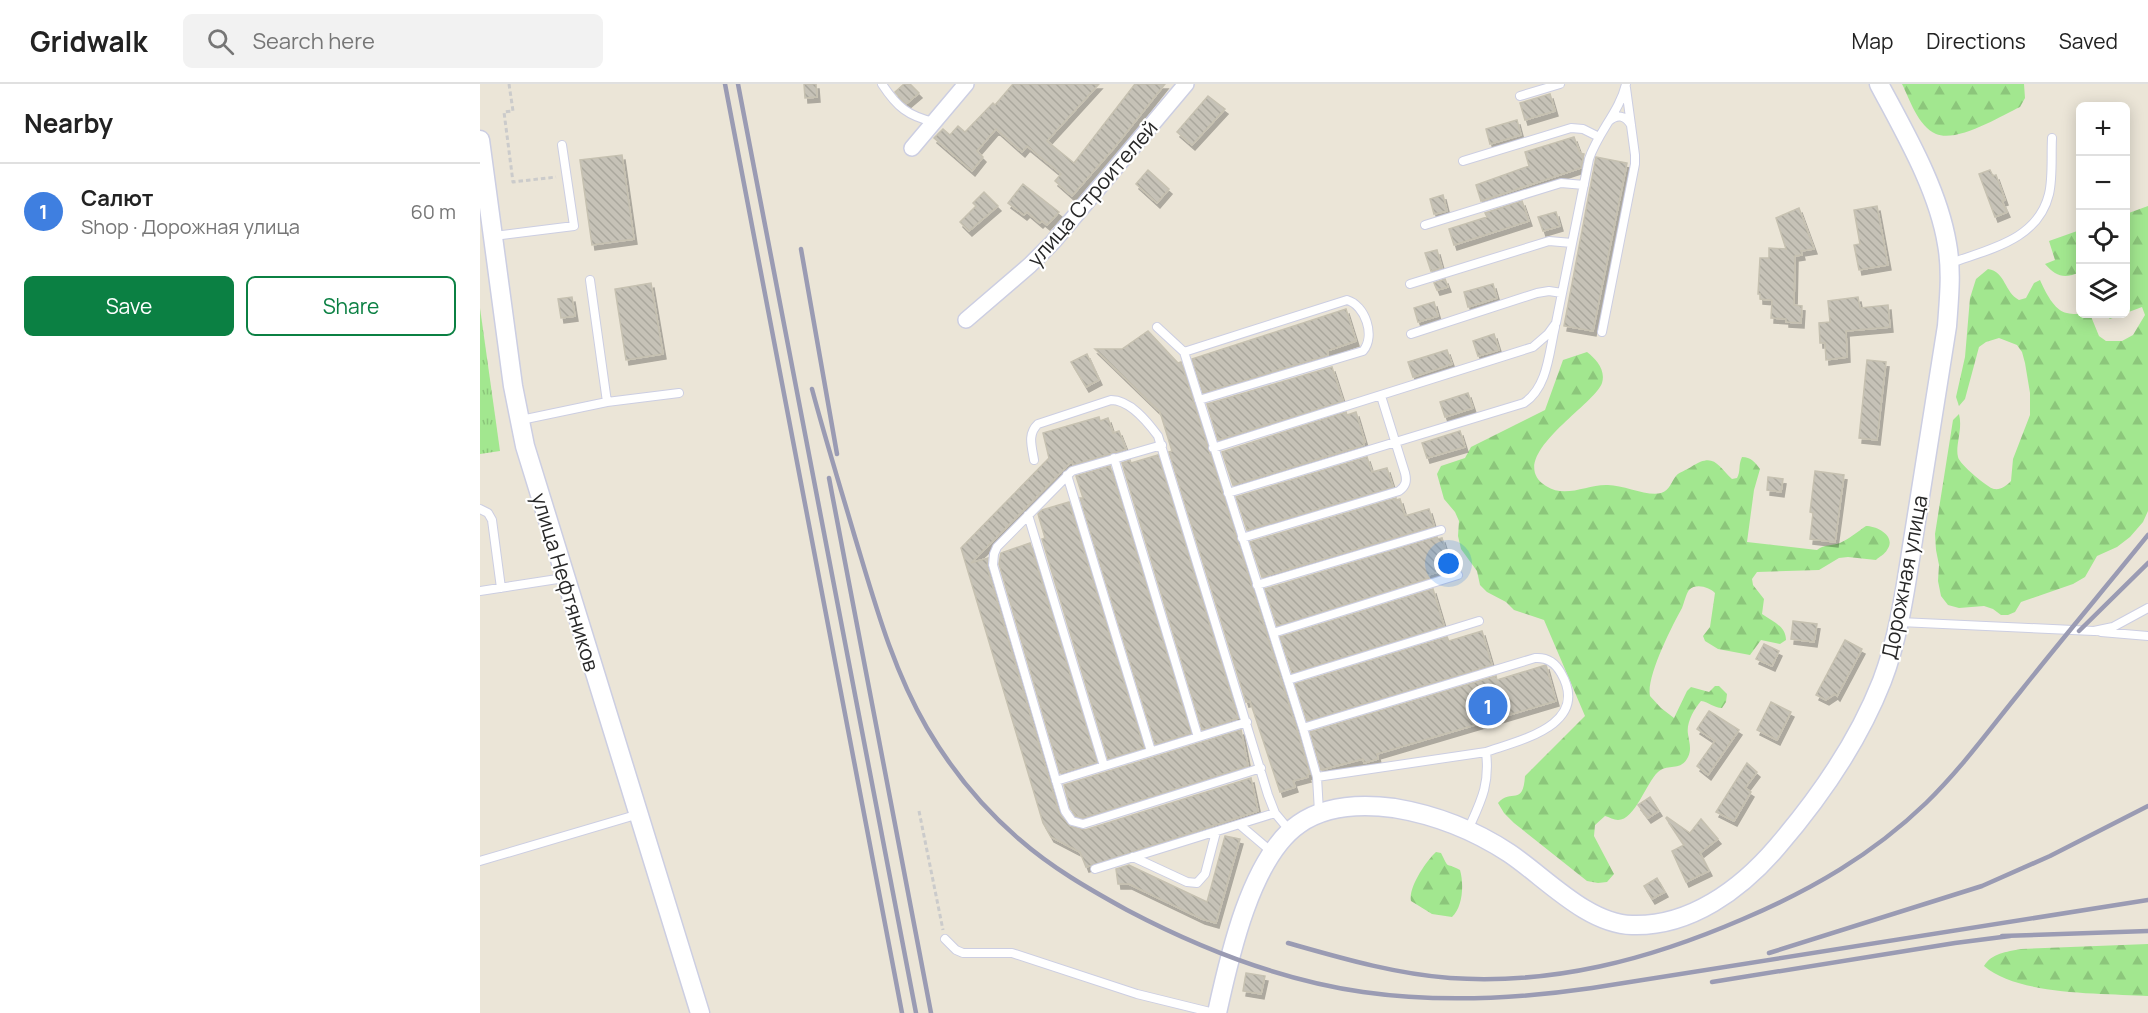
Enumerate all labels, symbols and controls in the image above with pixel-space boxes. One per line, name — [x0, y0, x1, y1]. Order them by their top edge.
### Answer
search box — [183, 14, 603, 68]
text: Gridwalk — [30, 22, 147, 60]
icon: search — [204, 25, 237, 58]
text: Search here — [252, 26, 375, 56]
text: Map — [1852, 27, 1893, 55]
text: Directions — [1926, 27, 2026, 55]
text: Saved — [2059, 27, 2118, 55]
map controls — [2076, 102, 2130, 318]
button: + — [2076, 102, 2130, 156]
text: Nearby — [24, 105, 113, 141]
street label: улица Строителей — [1021, 114, 1163, 272]
button: − — [2076, 156, 2130, 210]
text: Салют — [81, 183, 153, 213]
text: 1 — [39, 198, 48, 225]
text: 60 m — [410, 198, 456, 225]
button: locate — [2076, 210, 2130, 264]
text: Shop · Дорожная улица — [81, 213, 300, 240]
button: layers — [2076, 264, 2130, 318]
button: Save — [24, 276, 234, 336]
button: Share — [246, 276, 456, 336]
street label: улица Нефтяников — [526, 489, 606, 675]
street label: Дорожная улица — [1874, 493, 1934, 661]
your location — [1434, 549, 1463, 578]
pin: 1 — [1468, 684, 1508, 728]

